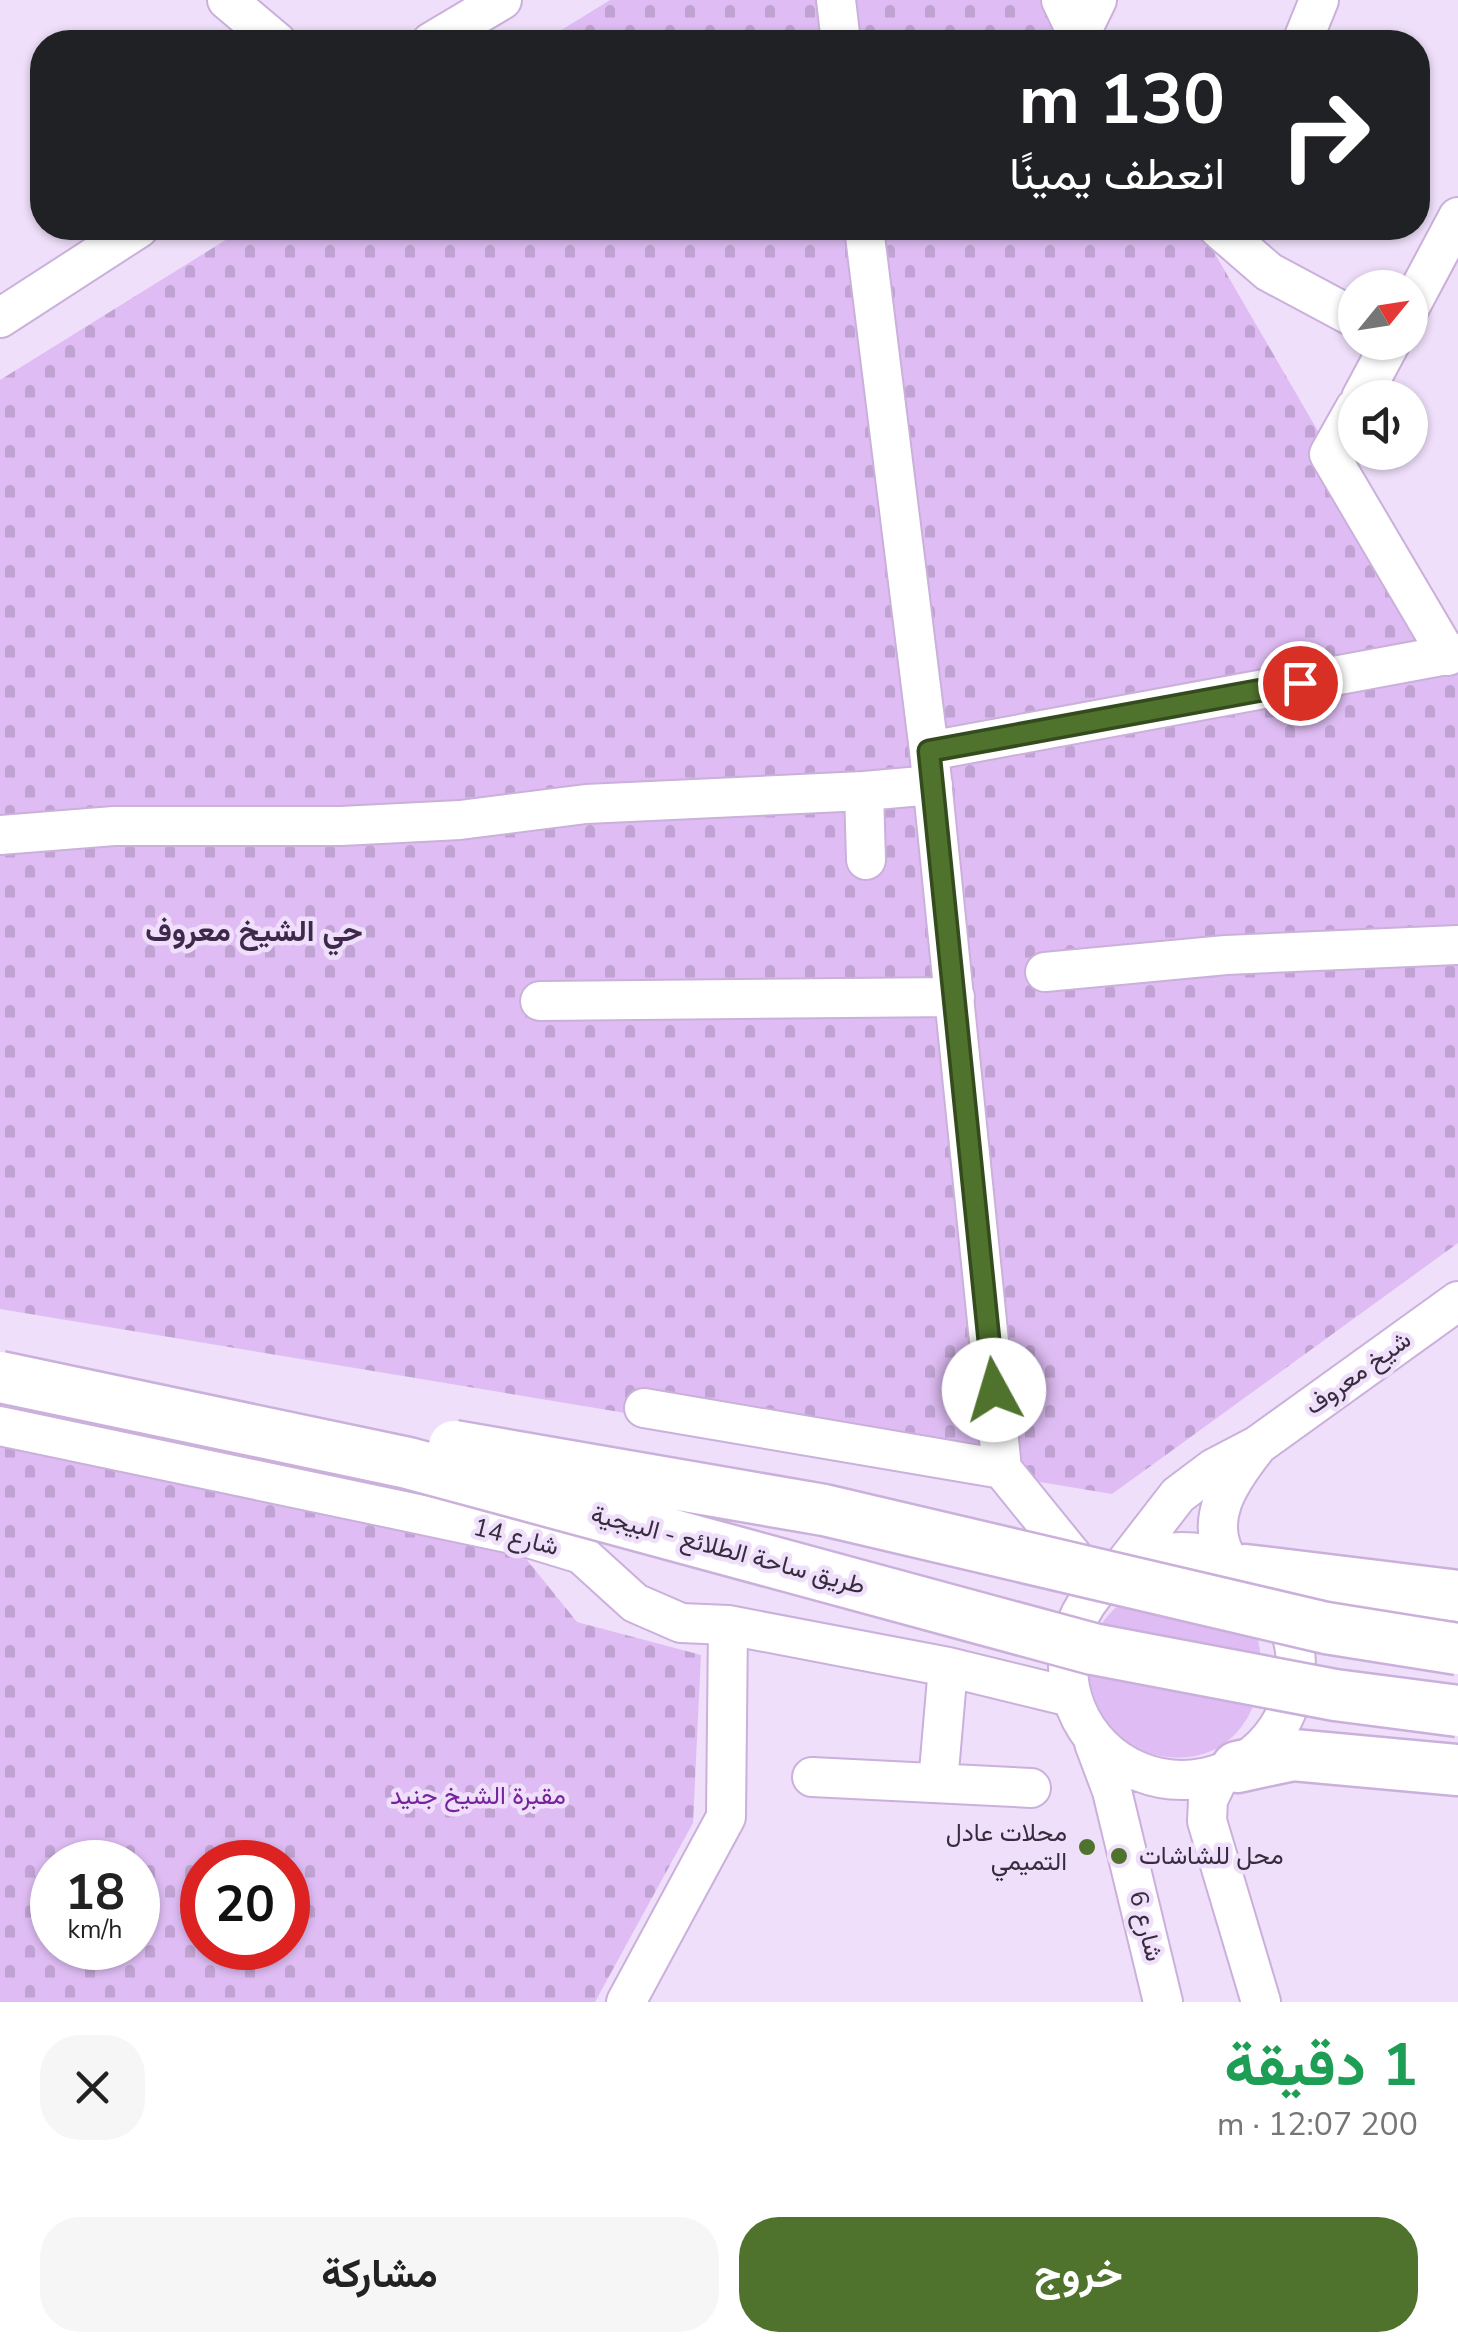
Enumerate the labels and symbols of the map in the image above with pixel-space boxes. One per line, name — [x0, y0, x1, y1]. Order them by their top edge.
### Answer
north arrow — [1338, 270, 1428, 360]
pin — [1258, 641, 1343, 726]
district label: حي الشيخ معروف — [145, 911, 363, 956]
street label: شیخ معروف — [1298, 1323, 1418, 1423]
position arrow — [942, 1338, 1046, 1442]
street label: طريق ساحة الطلائع - البيجية — [587, 1497, 869, 1603]
street label: شارع 14 — [470, 1510, 562, 1564]
park label: مقبرة الشيخ جنيد — [390, 1779, 566, 1813]
place label: محلات عادل التميمي — [946, 1816, 1067, 1882]
marker: محلات عادل التميمي — [1076, 1836, 1098, 1858]
place label: محل للشاشات — [1139, 1839, 1283, 1873]
speed limit sign: 20 — [180, 1840, 310, 1970]
marker: محل للشاشات — [1108, 1845, 1130, 1867]
street label: شارع 6 — [1121, 1887, 1171, 1965]

